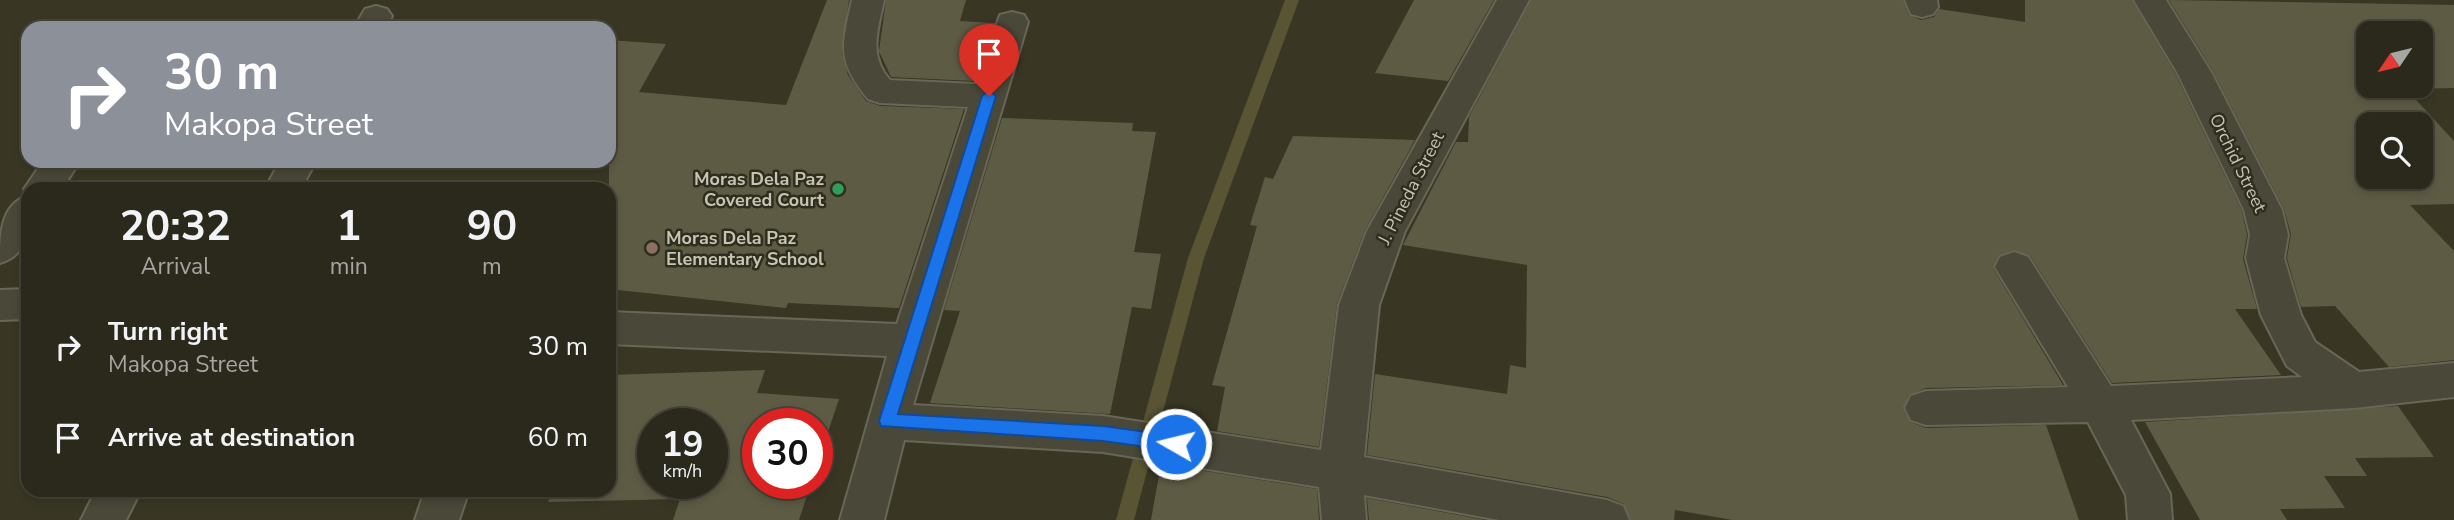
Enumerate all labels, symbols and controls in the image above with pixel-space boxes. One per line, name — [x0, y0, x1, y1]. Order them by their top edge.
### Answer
north arrow — [2356, 21, 2432, 98]
map controls — [2356, 21, 2433, 189]
pin — [959, 24, 1019, 96]
icon: arrive — [970, 35, 1008, 73]
text: 30 m — [164, 39, 279, 106]
icon: right — [49, 49, 140, 140]
text: Makopa Street — [164, 103, 373, 146]
street label: Orchid Street — [2204, 110, 2273, 217]
button: search — [2356, 112, 2433, 189]
street label: J. Pineda Street — [1372, 127, 1450, 249]
place label: Moras Dela Paz Covered Court — [694, 167, 824, 212]
marker: Moras Dela Paz Covered Court — [830, 181, 846, 197]
text: 20:32 — [120, 198, 231, 255]
text: 1 — [336, 198, 361, 255]
text: 90 — [467, 198, 517, 255]
place label: Moras Dela Paz Elementary School — [666, 226, 824, 271]
marker: Moras Dela Paz Elementary School — [644, 240, 660, 256]
text: Arrival — [141, 251, 210, 282]
text: min — [330, 251, 368, 282]
text: m — [482, 251, 502, 282]
text: Turn right — [108, 314, 227, 349]
icon: right — [49, 328, 87, 366]
text: 30 m — [528, 329, 588, 364]
text: Makopa Street — [108, 349, 258, 380]
position arrow — [1139, 407, 1213, 481]
speed limit sign: 30 — [742, 408, 833, 499]
icon: arrive — [49, 419, 87, 457]
text: Arrive at destination — [108, 420, 355, 455]
text: 60 m — [528, 420, 588, 455]
text: 19 — [661, 421, 704, 468]
text: km/h — [663, 459, 702, 483]

